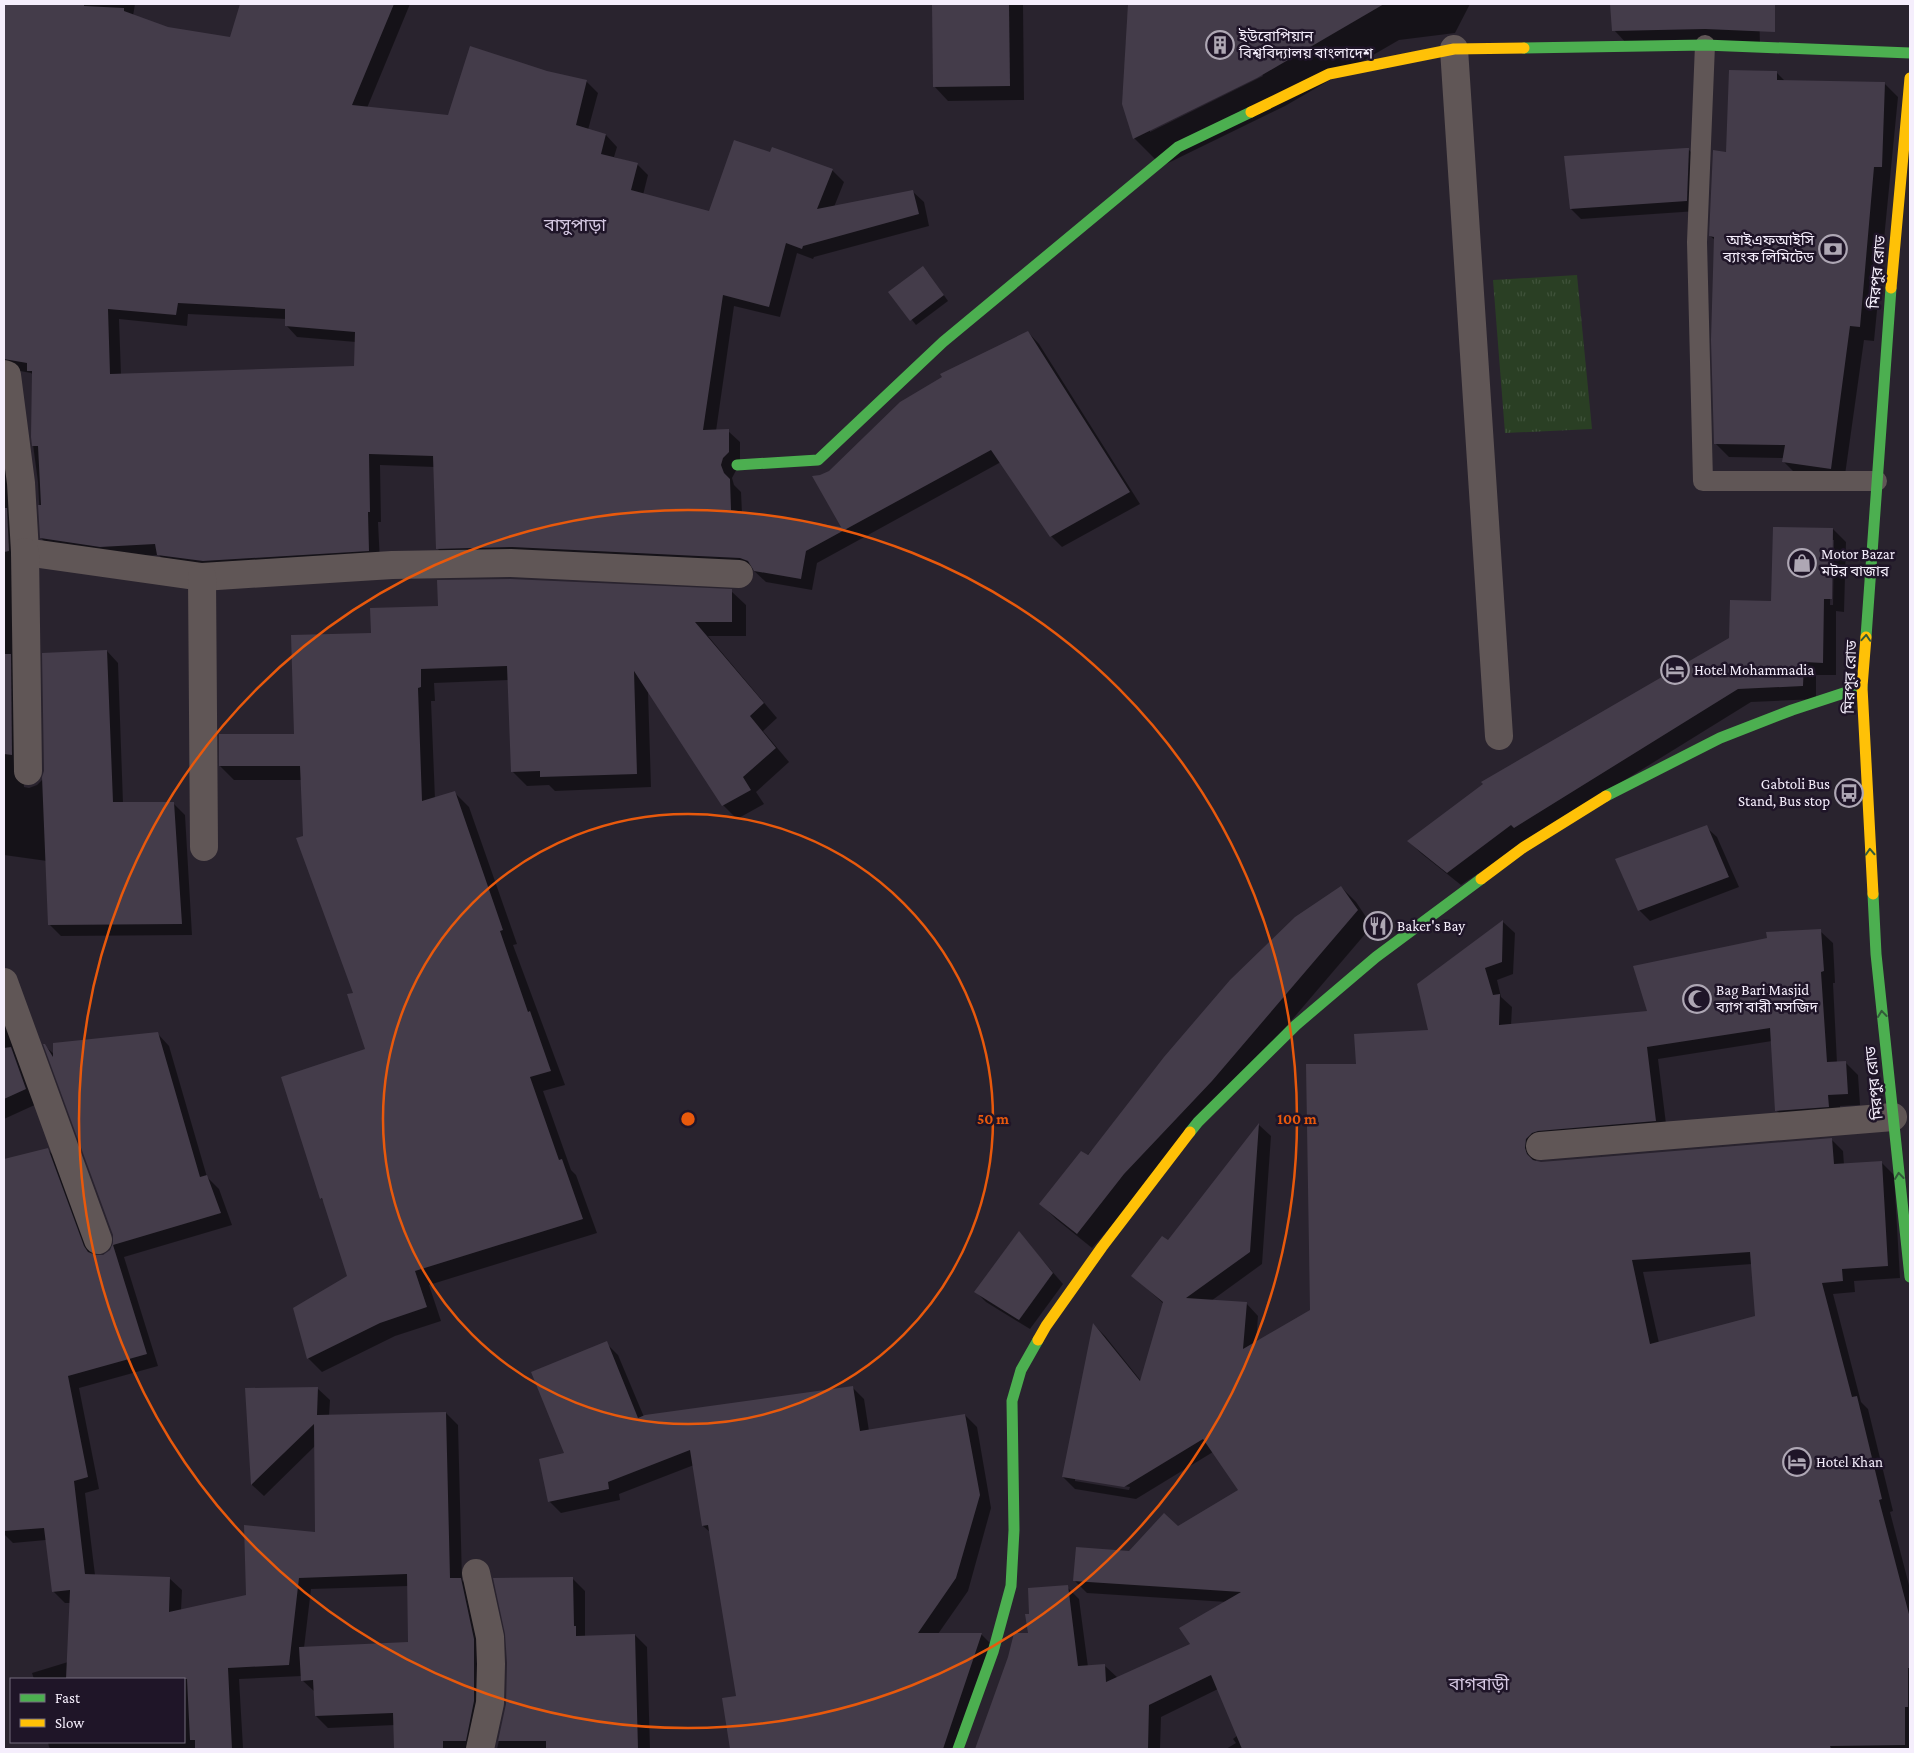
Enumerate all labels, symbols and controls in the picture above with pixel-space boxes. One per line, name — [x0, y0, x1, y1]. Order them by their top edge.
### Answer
place label: ইউরোপিয়ান বিশ্ববিদ্যালয় বাংলাদেশ — [1238, 28, 1374, 61]
building icon: ইউরোপিয়ান বিশ্ববিদ্যালয় বাংলাদেশ — [1205, 30, 1235, 60]
district label: বাসুপাড়া — [543, 215, 606, 236]
place label: আইএফআইসি ব্যাংক লিমিটেড — [1722, 232, 1815, 265]
bank icon: আইএফআইসি ব্যাংক লিমিটেড — [1818, 234, 1848, 264]
street label: মিরপুর রোড — [1866, 234, 1889, 310]
place label: Motor Bazar মটর বাজার — [1820, 546, 1896, 579]
shop icon: Motor Bazar মটর বাজার — [1787, 548, 1817, 578]
one-way arrow — [1860, 633, 1871, 641]
street label: মিরপুর রোড — [1841, 640, 1860, 715]
hotel icon: Hotel Mohammadia — [1660, 655, 1690, 685]
place label: Hotel Mohammadia — [1694, 662, 1814, 678]
place label: Gabtoli Bus Stand, Bus stop — [1738, 776, 1830, 810]
bus stop icon: Gabtoli Bus Stand, Bus stop — [1834, 778, 1864, 808]
one-way arrow — [1865, 848, 1876, 856]
restaurant icon: Baker's Bay — [1363, 911, 1393, 941]
place label: Baker's Bay — [1397, 918, 1465, 935]
place label: Bag Bari Masjid ব্যাগ বারী মসজিদ — [1715, 982, 1819, 1015]
mosque icon: Bag Bari Masjid ব্যাগ বারী মসজিদ — [1682, 984, 1712, 1014]
one-way arrow — [1877, 1010, 1888, 1018]
street label: মিরপুর রোড — [1862, 1045, 1887, 1121]
centre of rings — [679, 1110, 697, 1128]
text: 50 m — [977, 1111, 1009, 1127]
text: 100 m — [1277, 1111, 1317, 1127]
one-way arrow — [1894, 1172, 1905, 1180]
hotel icon: Hotel Khan — [1782, 1447, 1812, 1477]
place label: Hotel Khan — [1816, 1454, 1883, 1470]
district label: বাগবাড়ী — [1448, 1674, 1509, 1694]
legend — [10, 1678, 185, 1743]
text: Fast — [55, 1690, 81, 1706]
text: Slow — [55, 1715, 85, 1731]

